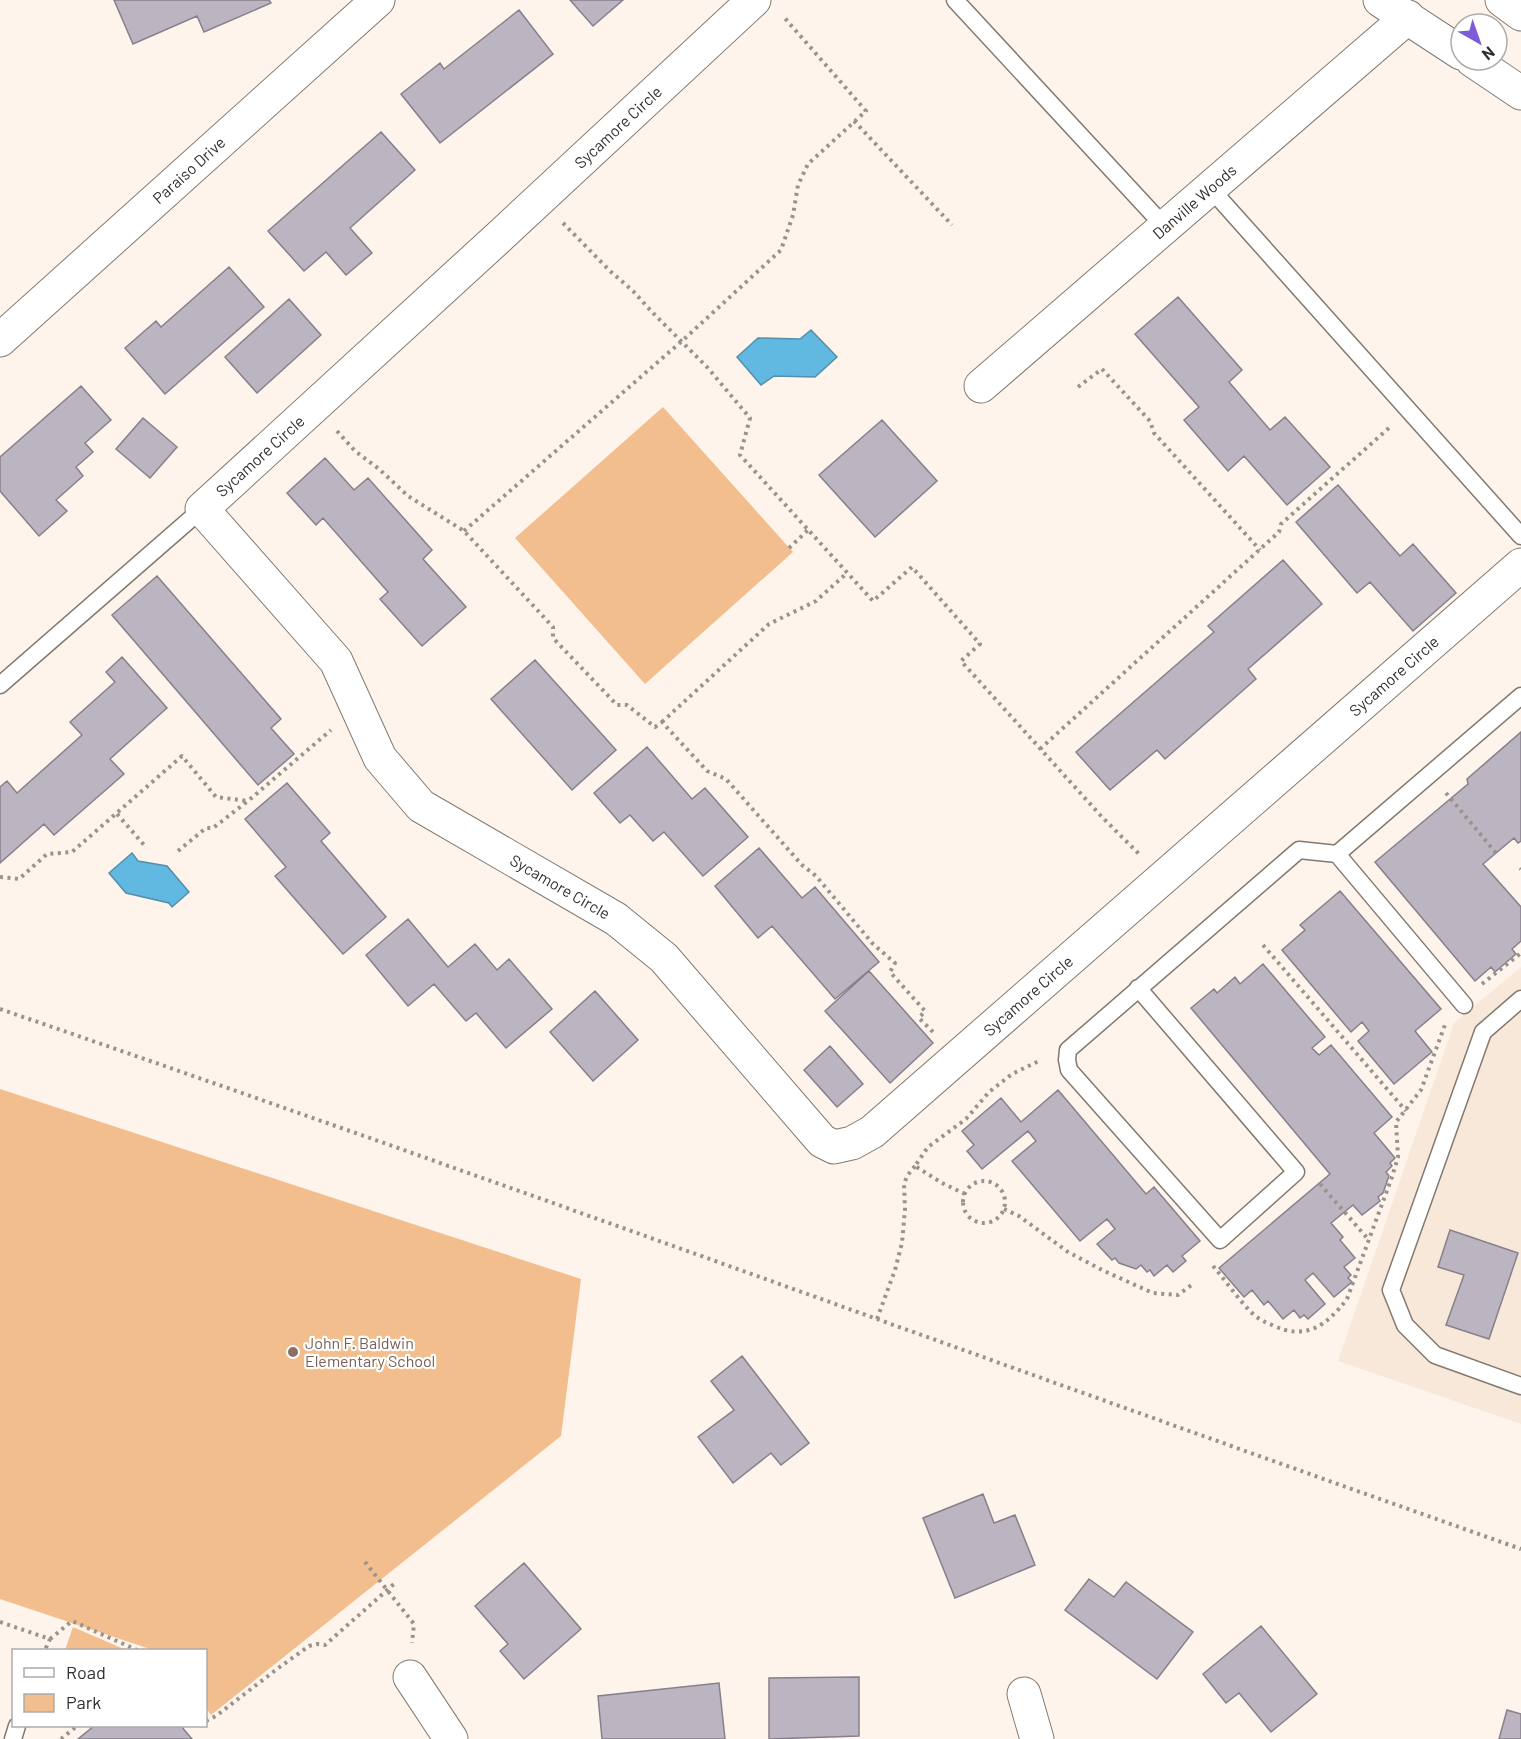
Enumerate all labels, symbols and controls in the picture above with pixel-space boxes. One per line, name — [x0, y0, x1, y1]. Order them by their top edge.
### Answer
north arrow — [1449, 12, 1509, 72]
text: N — [1479, 43, 1499, 65]
street label: Sycamore Circle — [570, 81, 665, 172]
street label: Paraiso Drive — [148, 132, 229, 207]
street label: Danville Woods — [1148, 160, 1240, 243]
street label: Sycamore Circle — [212, 411, 308, 500]
street label: Sycamore Circle — [1345, 631, 1442, 720]
street label: Sycamore Circle — [507, 850, 614, 923]
street label: Sycamore Circle — [979, 951, 1076, 1039]
place label: John F. Baldwin Elementary School — [305, 1333, 435, 1370]
marker: John F. Baldwin Elementary School — [286, 1345, 300, 1359]
legend — [12, 1649, 207, 1727]
text: Road — [66, 1661, 106, 1683]
text: Park — [66, 1691, 101, 1713]

